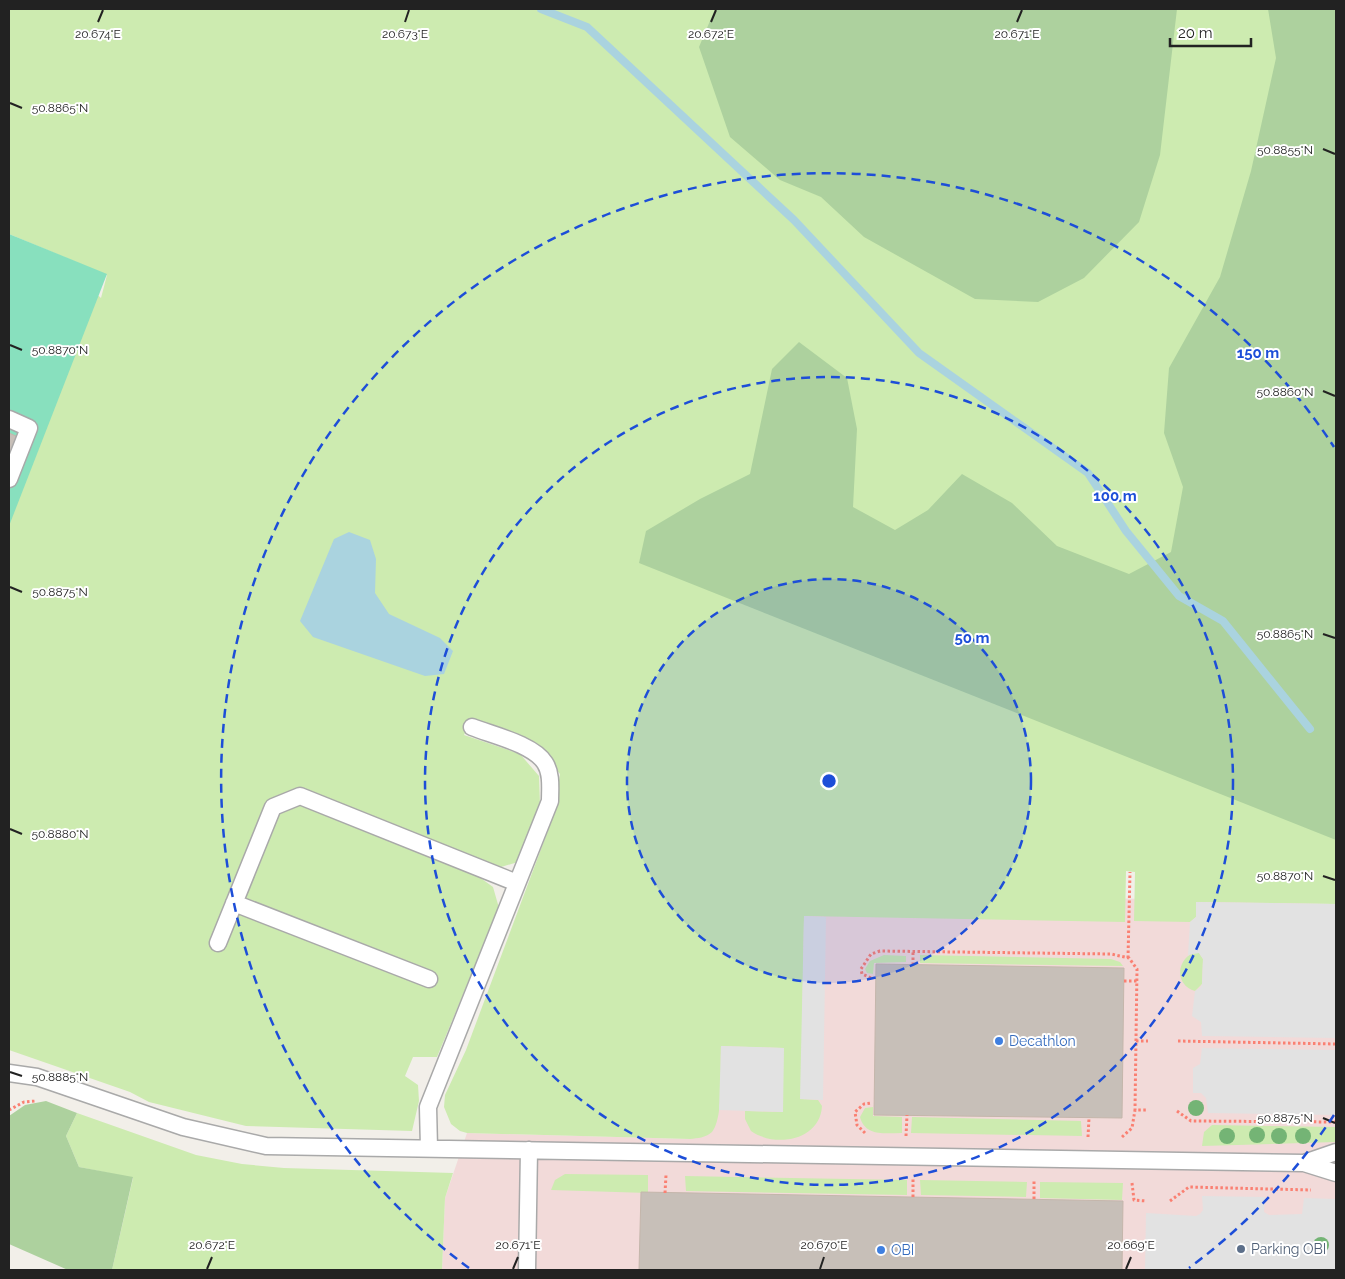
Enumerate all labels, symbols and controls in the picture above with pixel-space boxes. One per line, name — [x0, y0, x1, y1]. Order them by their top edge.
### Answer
scale bar — [1170, 15, 1251, 47]
text: 20 m — [1178, 24, 1213, 42]
text: 20.674°E — [75, 27, 121, 41]
text: 20.673°E — [382, 27, 428, 41]
text: 20.672°E — [688, 27, 734, 41]
text: 20.671°E — [995, 27, 1039, 41]
text: 50.8865°N — [32, 101, 88, 115]
text: 50.8855°N — [1257, 143, 1313, 157]
text: 50.8870°N — [32, 343, 88, 357]
text: 150 m — [1237, 344, 1279, 362]
text: 50.8860°N — [1256, 385, 1314, 399]
text: 100 m — [1093, 487, 1137, 505]
text: 50.8875°N — [32, 585, 88, 599]
text: 50.8865°N — [1257, 627, 1313, 641]
text: 50 m — [954, 629, 990, 647]
centre of rings — [820, 772, 838, 790]
text: 50.8880°N — [31, 827, 89, 841]
text: 50.8870°N — [1257, 869, 1313, 883]
place label: Decathlon — [1009, 1033, 1076, 1049]
marker: Decathlon — [993, 1035, 1005, 1047]
text: 50.8885°N — [32, 1070, 88, 1084]
text: 50.8875°N — [1257, 1111, 1313, 1125]
text: 20.672°E — [189, 1238, 235, 1252]
text: 20.671°E — [496, 1238, 540, 1252]
text: 20.670°E — [800, 1238, 848, 1252]
text: 20.669°E — [1107, 1238, 1155, 1252]
place label: Parking OBI — [1251, 1241, 1326, 1257]
place label: OBI — [891, 1242, 914, 1258]
marker: Parking OBI — [1235, 1243, 1247, 1255]
marker: OBI — [875, 1244, 887, 1256]

